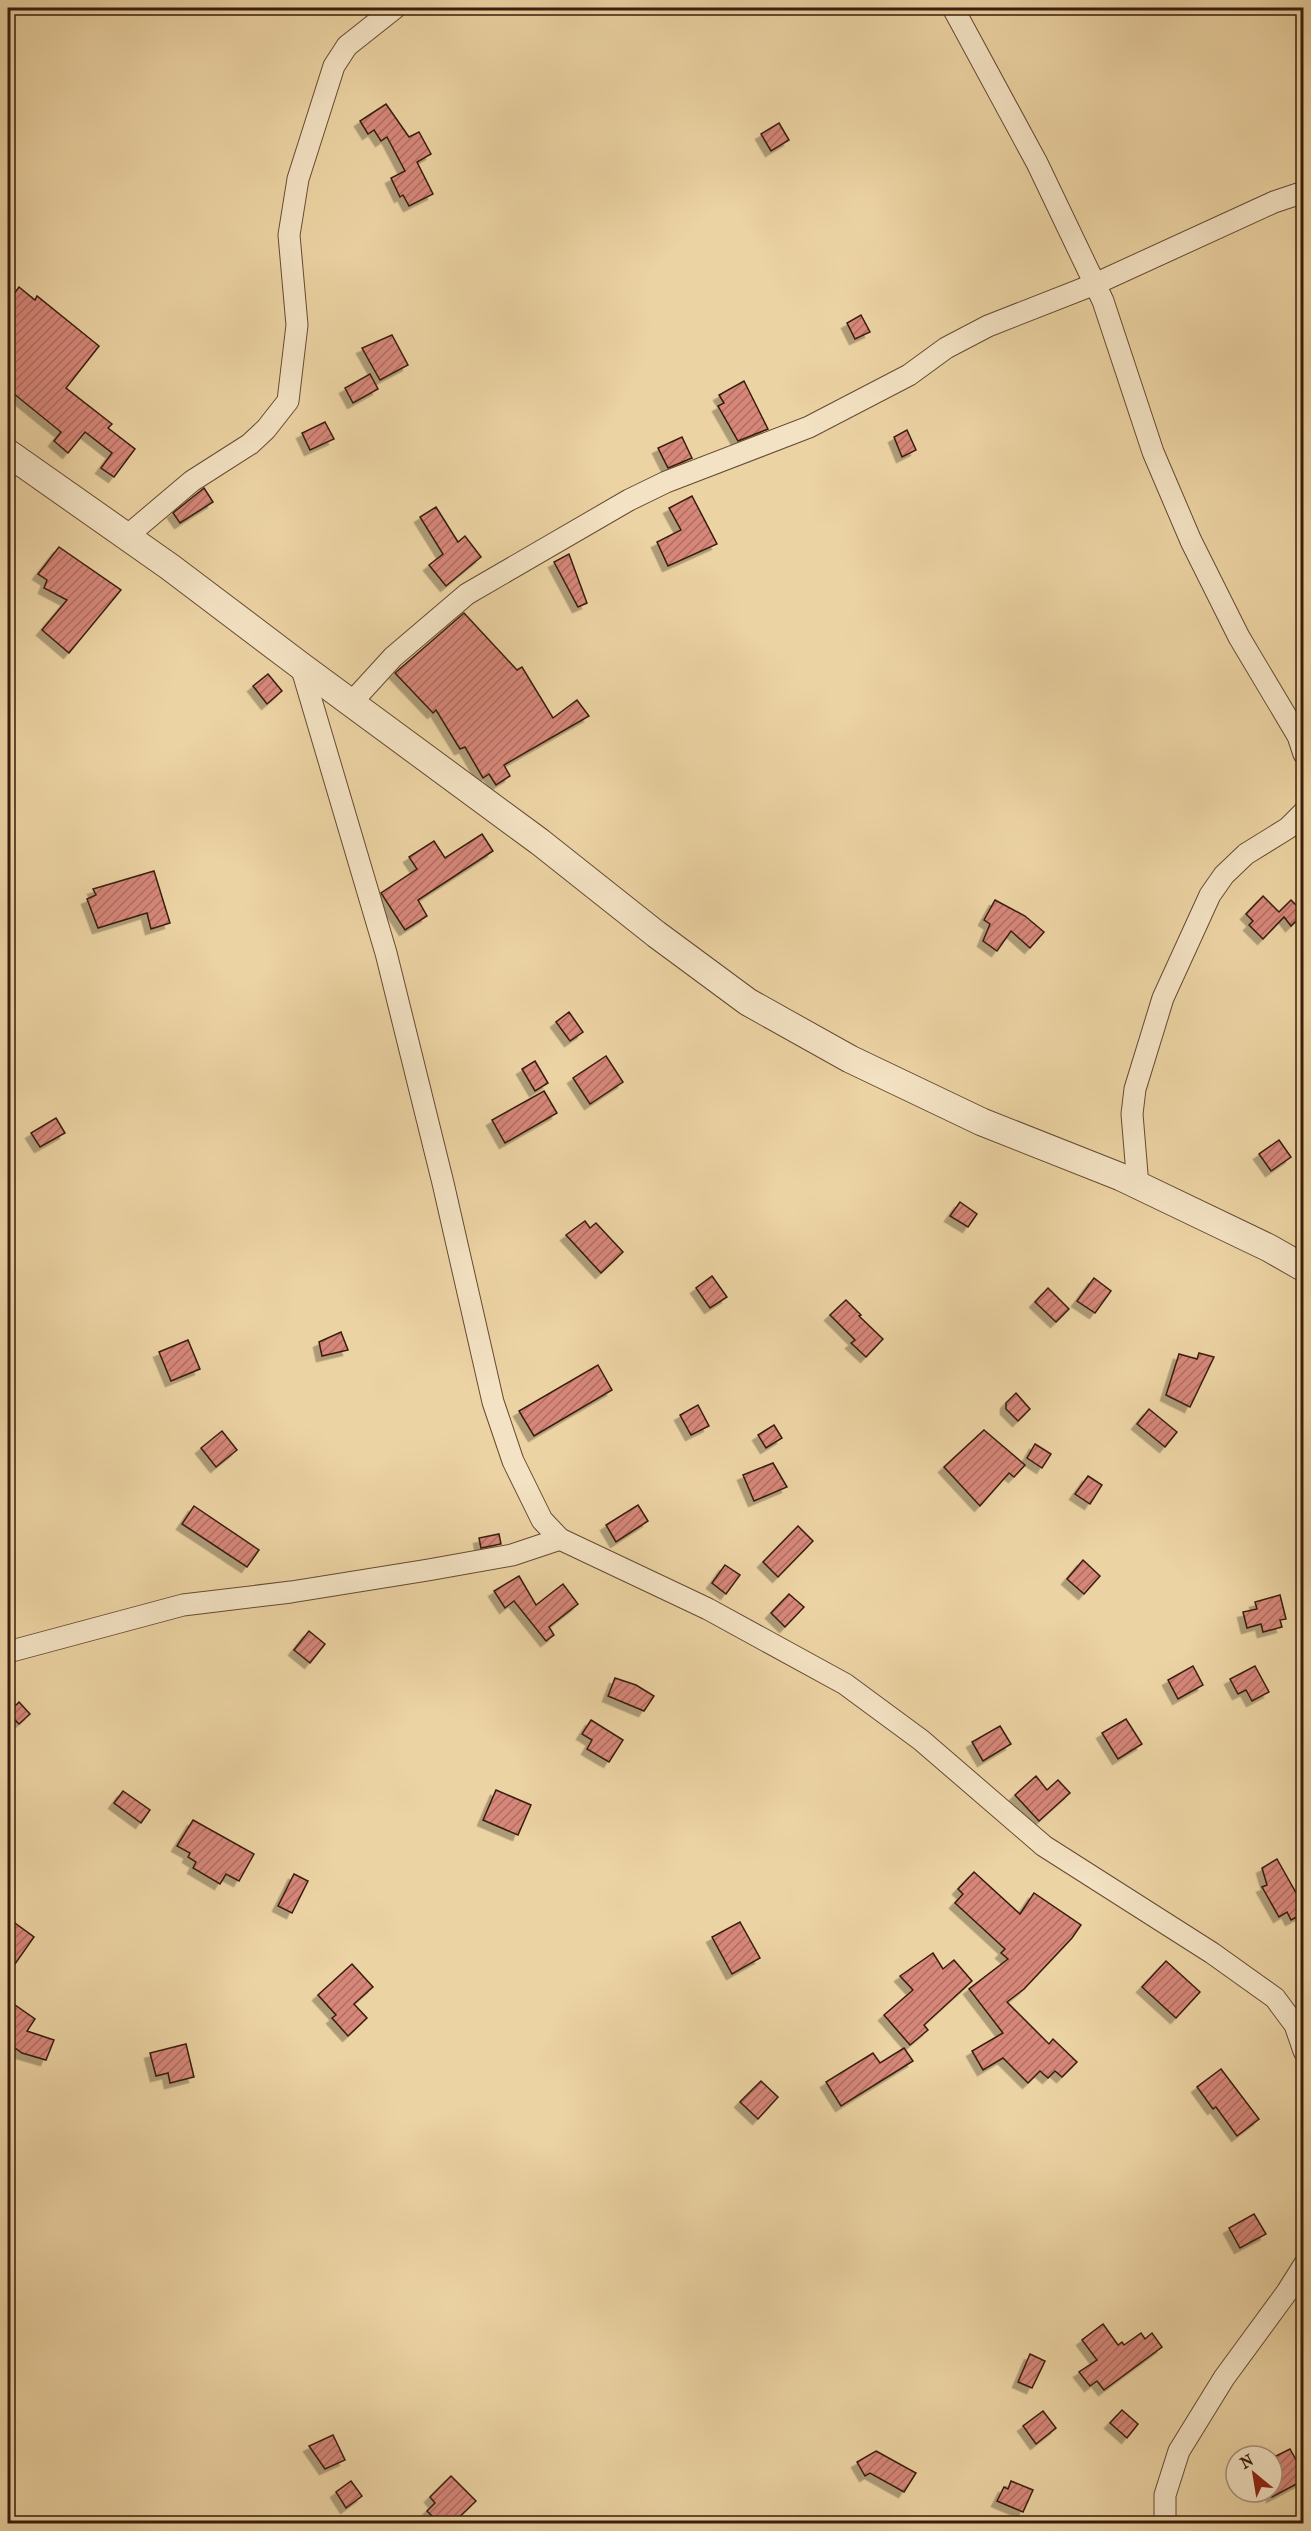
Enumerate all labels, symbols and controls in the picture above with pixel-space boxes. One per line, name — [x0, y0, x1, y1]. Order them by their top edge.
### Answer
north arrow — [1224, 2444, 1284, 2504]
text: N — [1237, 2450, 1258, 2473]

